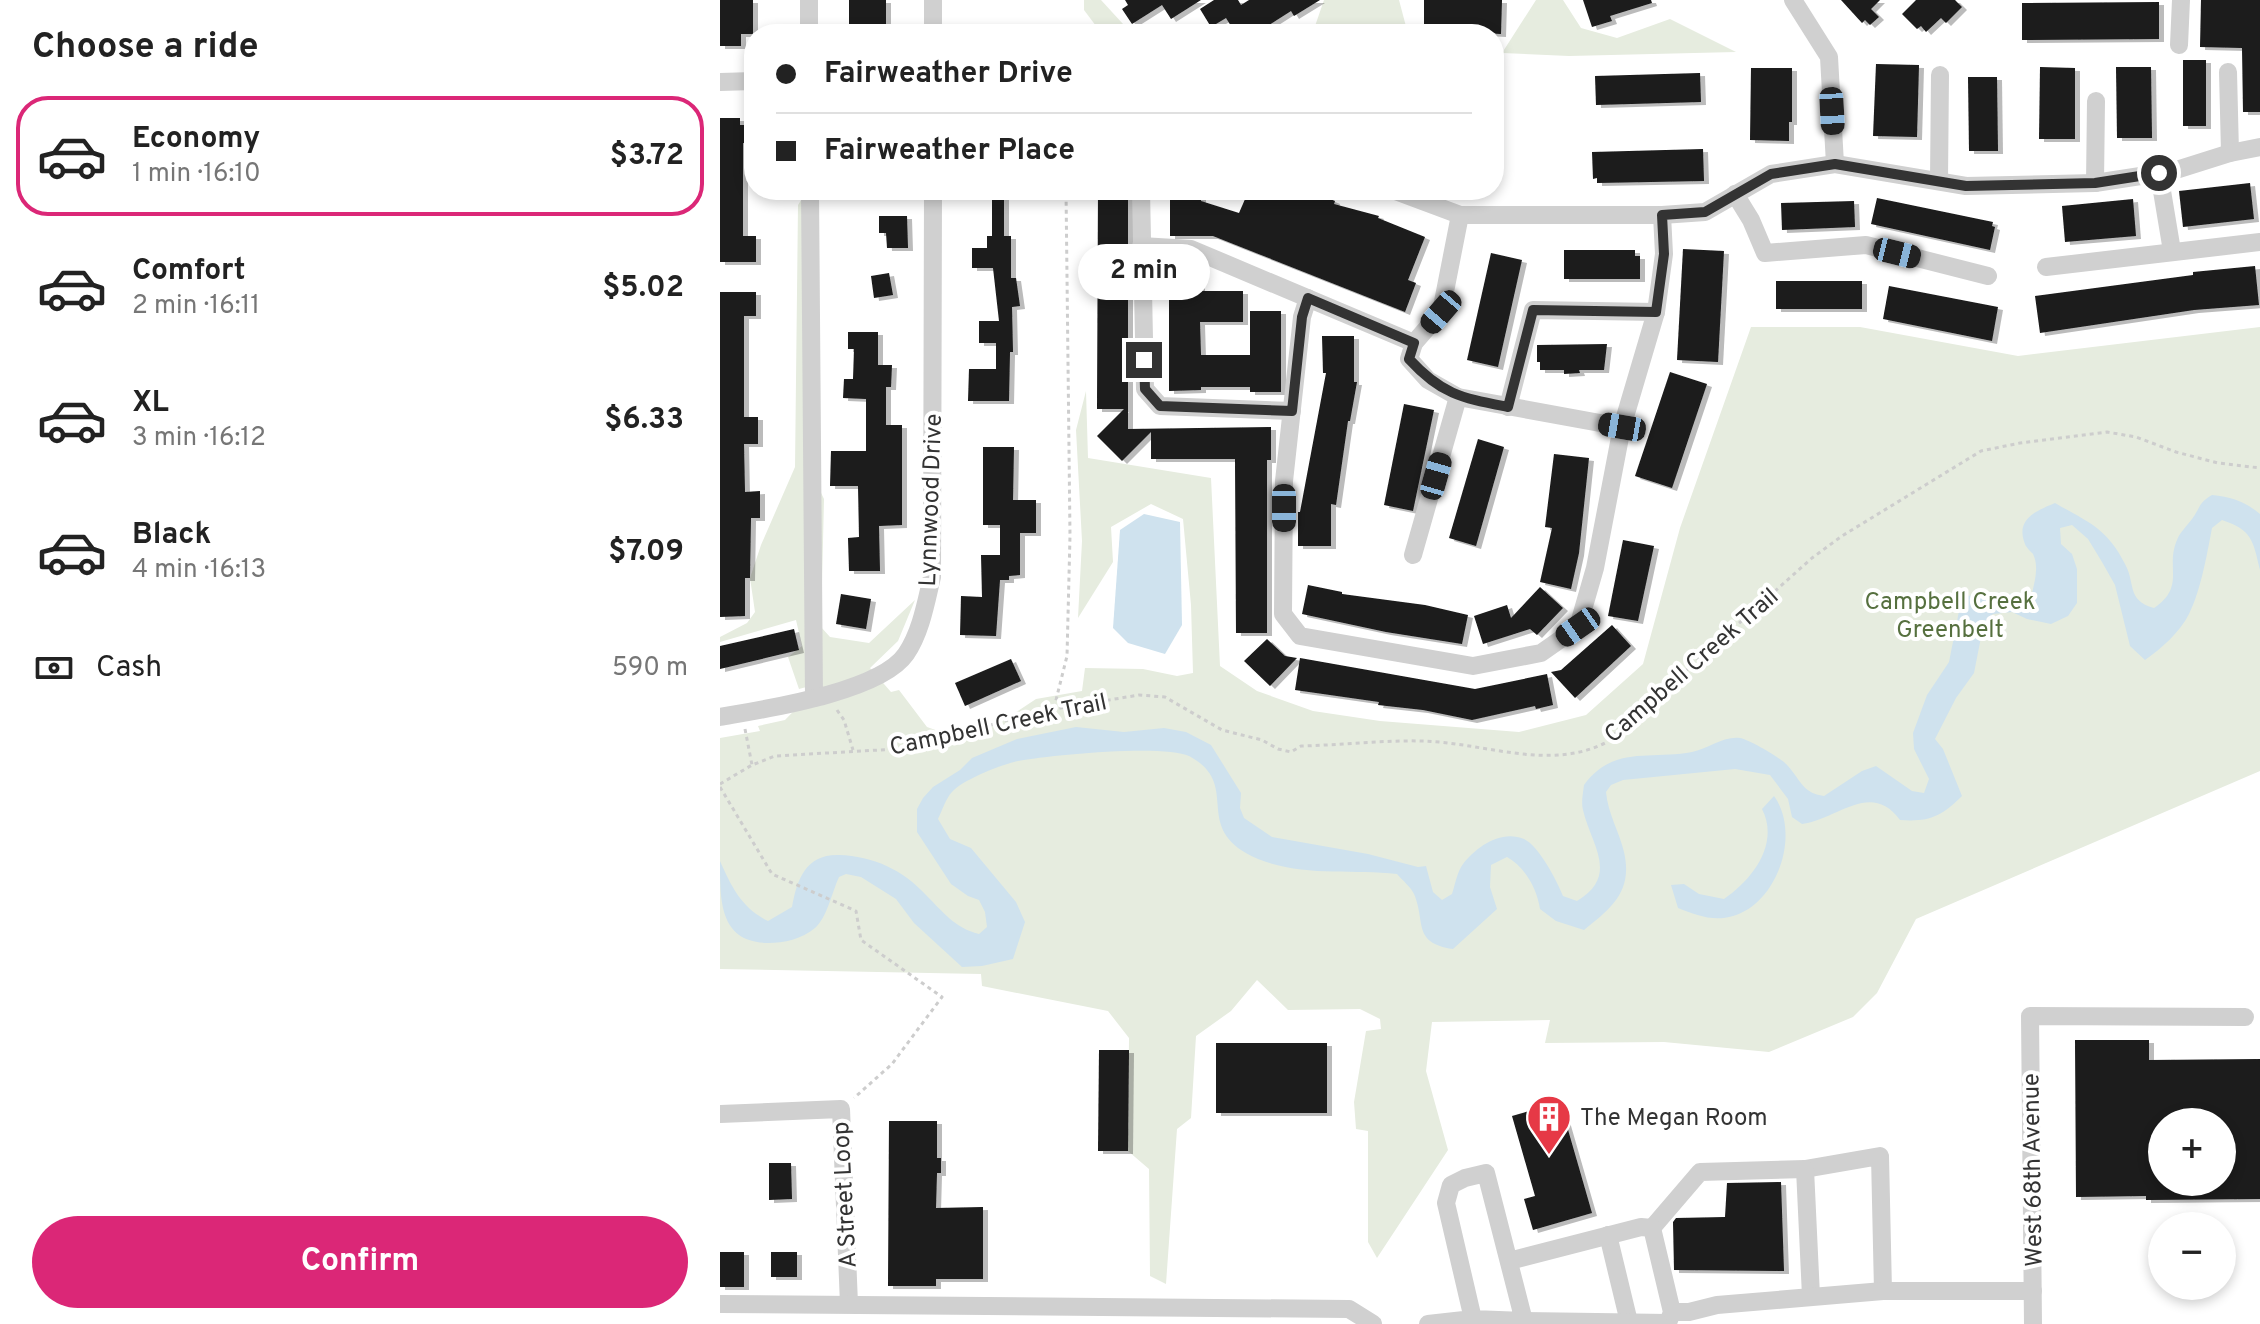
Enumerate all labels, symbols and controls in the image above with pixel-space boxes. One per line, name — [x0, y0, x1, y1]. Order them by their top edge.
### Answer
text: Choose a ride — [32, 25, 258, 71]
text: Fairweather Drive — [824, 56, 1073, 93]
car — [1819, 86, 1845, 136]
icon: car — [36, 120, 108, 192]
text: Economy — [132, 121, 260, 158]
text: Fairweather Place — [824, 133, 1075, 170]
text: $3.72 — [610, 138, 684, 175]
route start — [2141, 155, 2177, 191]
text: 1 min · 16:10 — [132, 158, 261, 191]
car — [1871, 236, 1923, 270]
callout: 2 min — [1078, 244, 1210, 300]
icon: car — [36, 252, 108, 324]
text: Comfort — [132, 253, 245, 290]
text: 2 min — [1110, 255, 1178, 288]
text: $5.02 — [602, 270, 684, 307]
car — [1416, 286, 1466, 338]
text: 2 min · 16:11 — [132, 290, 260, 323]
route end — [1126, 342, 1162, 378]
icon: car — [36, 384, 108, 456]
text: XL — [132, 385, 169, 422]
text: $6.33 — [604, 402, 684, 439]
car — [1596, 411, 1648, 443]
street label: Lynnwood Drive — [914, 413, 950, 587]
text: 3 min · 16:12 — [132, 422, 266, 455]
car — [1418, 450, 1454, 502]
car — [1272, 484, 1296, 532]
icon: car — [36, 516, 108, 588]
text: Black — [132, 517, 211, 554]
text: $7.09 — [608, 534, 684, 571]
text: 4 min · 16:13 — [132, 554, 266, 587]
street label: Campbell Creek Trail — [1599, 583, 1786, 750]
park label: Campbell Creek Greenbelt — [1865, 588, 2035, 646]
car — [1551, 603, 1605, 651]
icon: cash — [32, 646, 76, 690]
text: Cash — [96, 650, 162, 687]
text: 590 m — [612, 652, 688, 685]
street label: Campbell Creek Trail — [887, 688, 1110, 764]
street label: West 68th Avenue — [2017, 1073, 2051, 1267]
building icon: The Megan Room — [1525, 1093, 1573, 1156]
place label: The Megan Room — [1580, 1104, 1768, 1134]
map controls — [2148, 1108, 2236, 1300]
button: + — [2148, 1108, 2236, 1196]
street label: A Street Loop — [827, 1121, 865, 1269]
button: − — [2148, 1212, 2236, 1300]
button: Confirm — [32, 1216, 688, 1308]

